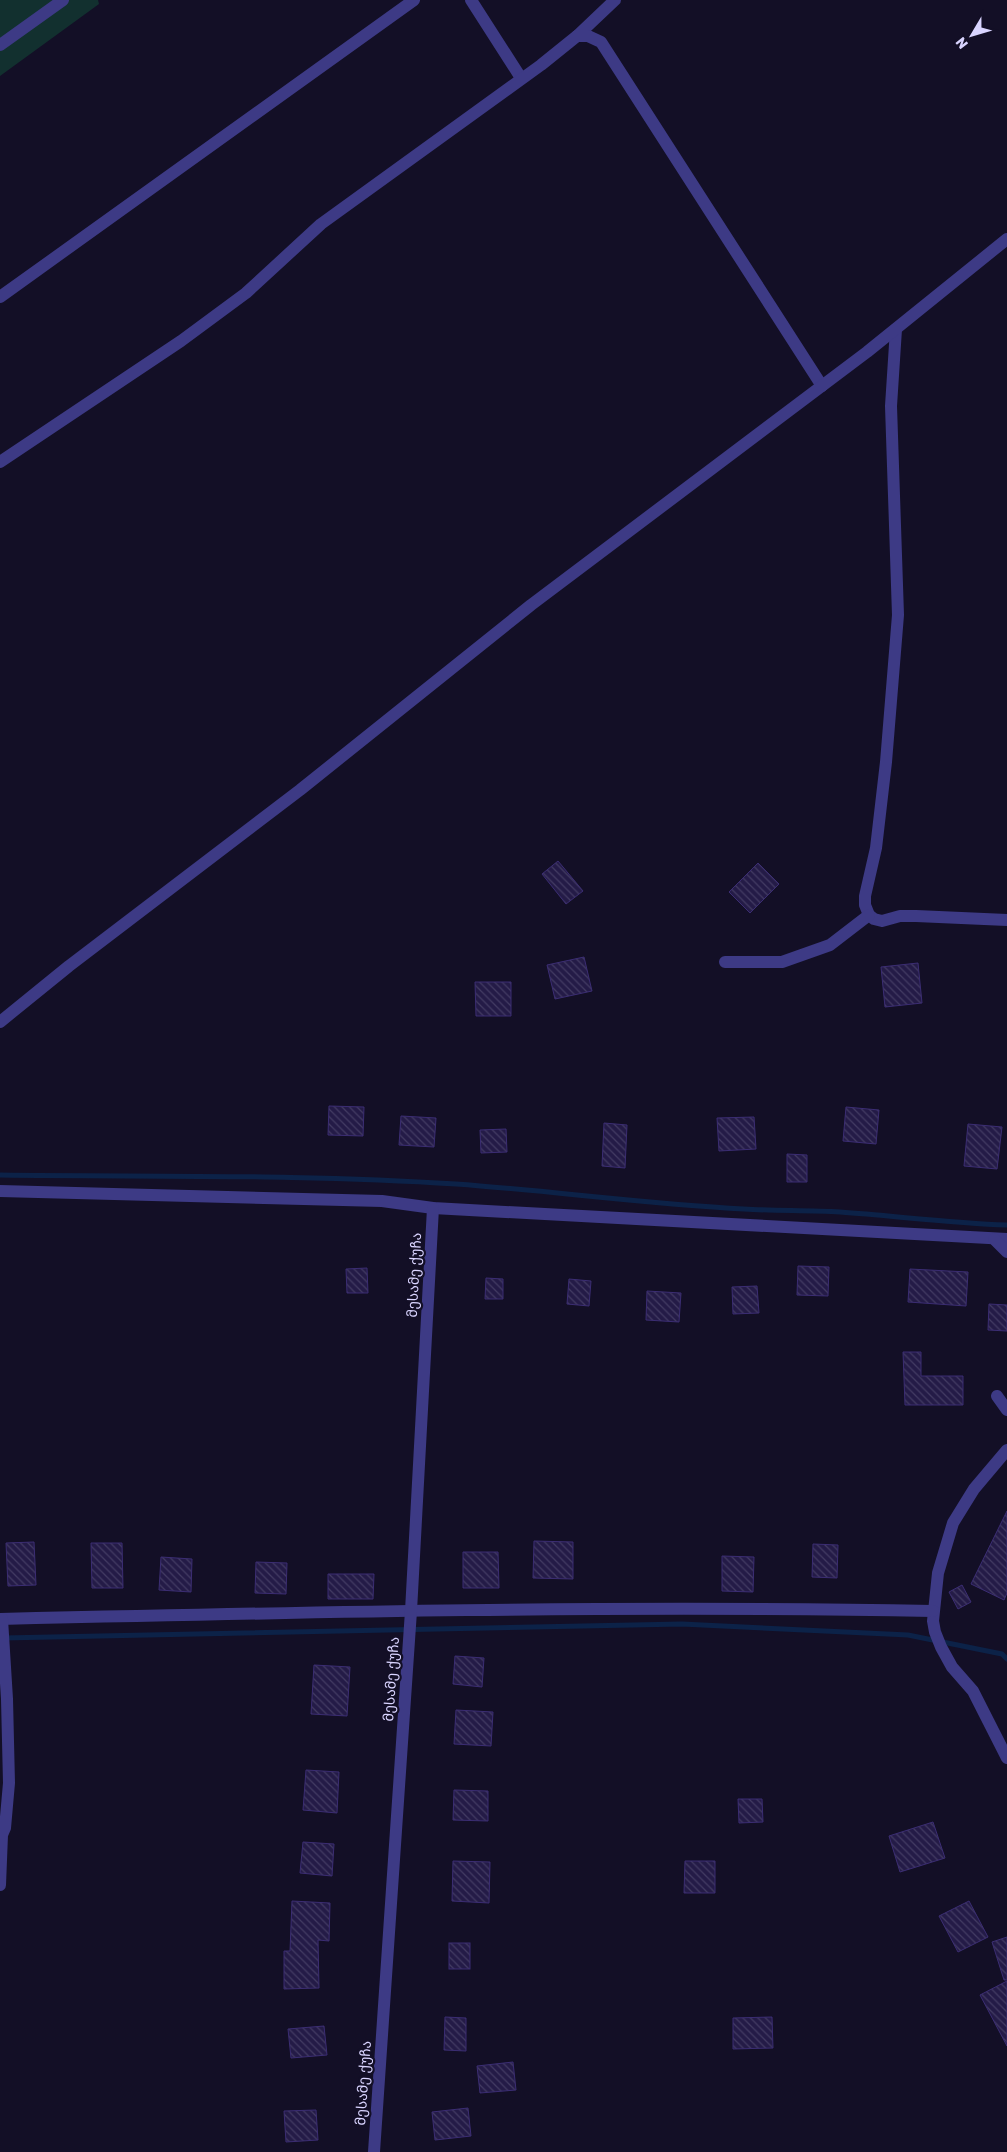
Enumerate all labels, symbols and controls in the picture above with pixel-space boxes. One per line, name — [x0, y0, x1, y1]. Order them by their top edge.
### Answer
north arrow — [947, 10, 997, 60]
text: N — [952, 33, 972, 52]
street label: მესამე ქუჩა — [404, 1232, 425, 1318]
street label: მესამე ქუჩა — [380, 1636, 403, 1722]
street label: მესამე ქუჩა — [352, 2040, 375, 2126]

